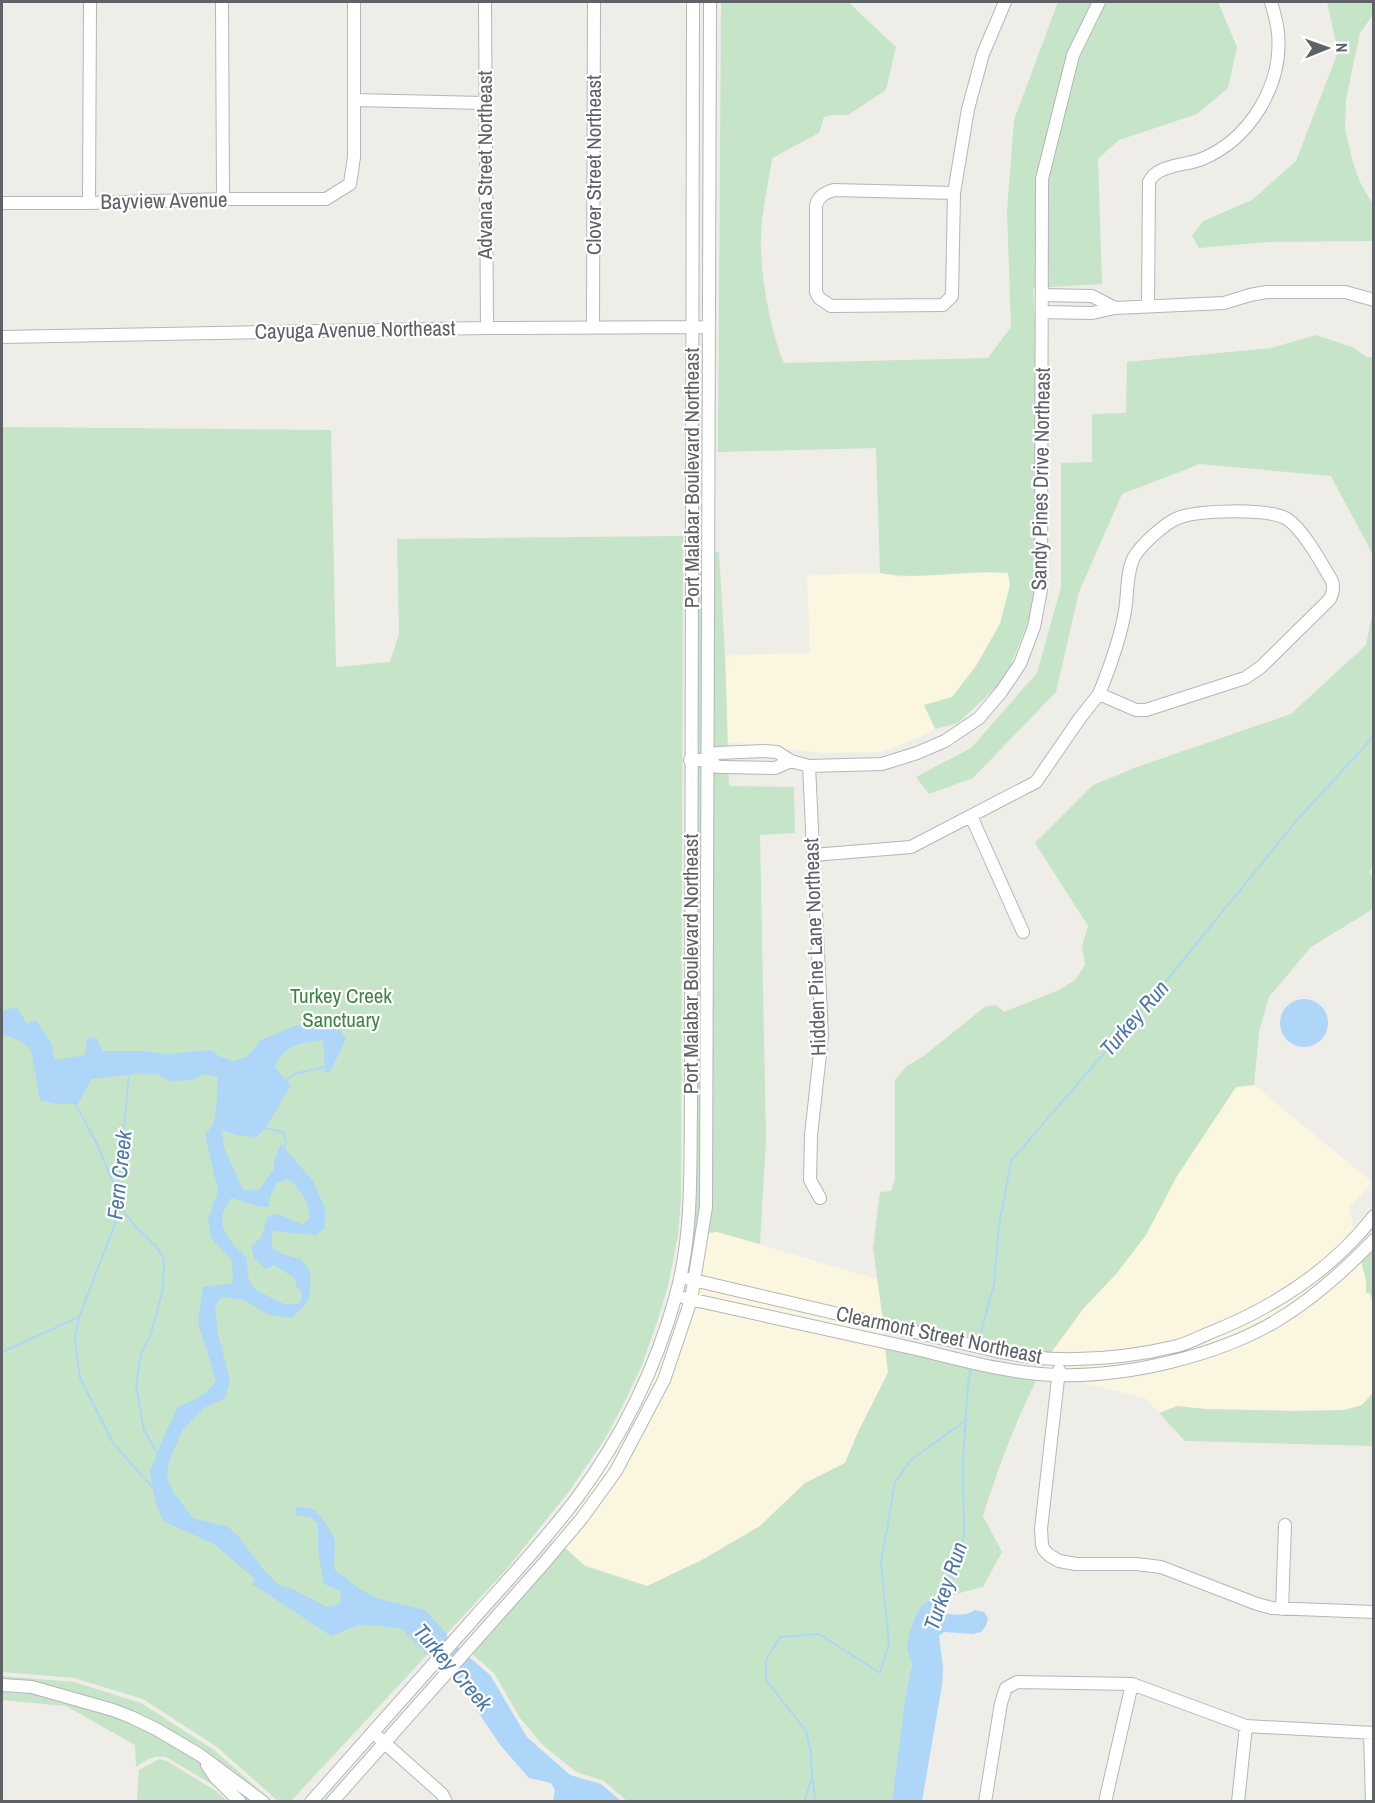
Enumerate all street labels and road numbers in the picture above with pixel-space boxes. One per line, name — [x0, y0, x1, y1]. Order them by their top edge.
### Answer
street label: Advana Street Northeast — [470, 71, 499, 260]
street label: Clover Street Northeast — [579, 75, 608, 255]
street label: Bayview Avenue — [100, 185, 228, 216]
street label: Cayuga Avenue Northeast — [254, 313, 456, 346]
street label: Port Malabar Boulevard Northeast — [677, 348, 706, 608]
street label: Sandy Pines Drive Northeast — [1024, 367, 1057, 591]
street label: Port Malabar Boulevard Northeast — [676, 834, 705, 1094]
street label: Hidden Pine Lane Northeast — [796, 837, 833, 1057]
street label: Clearmont Street Northeast — [834, 1299, 1045, 1371]

